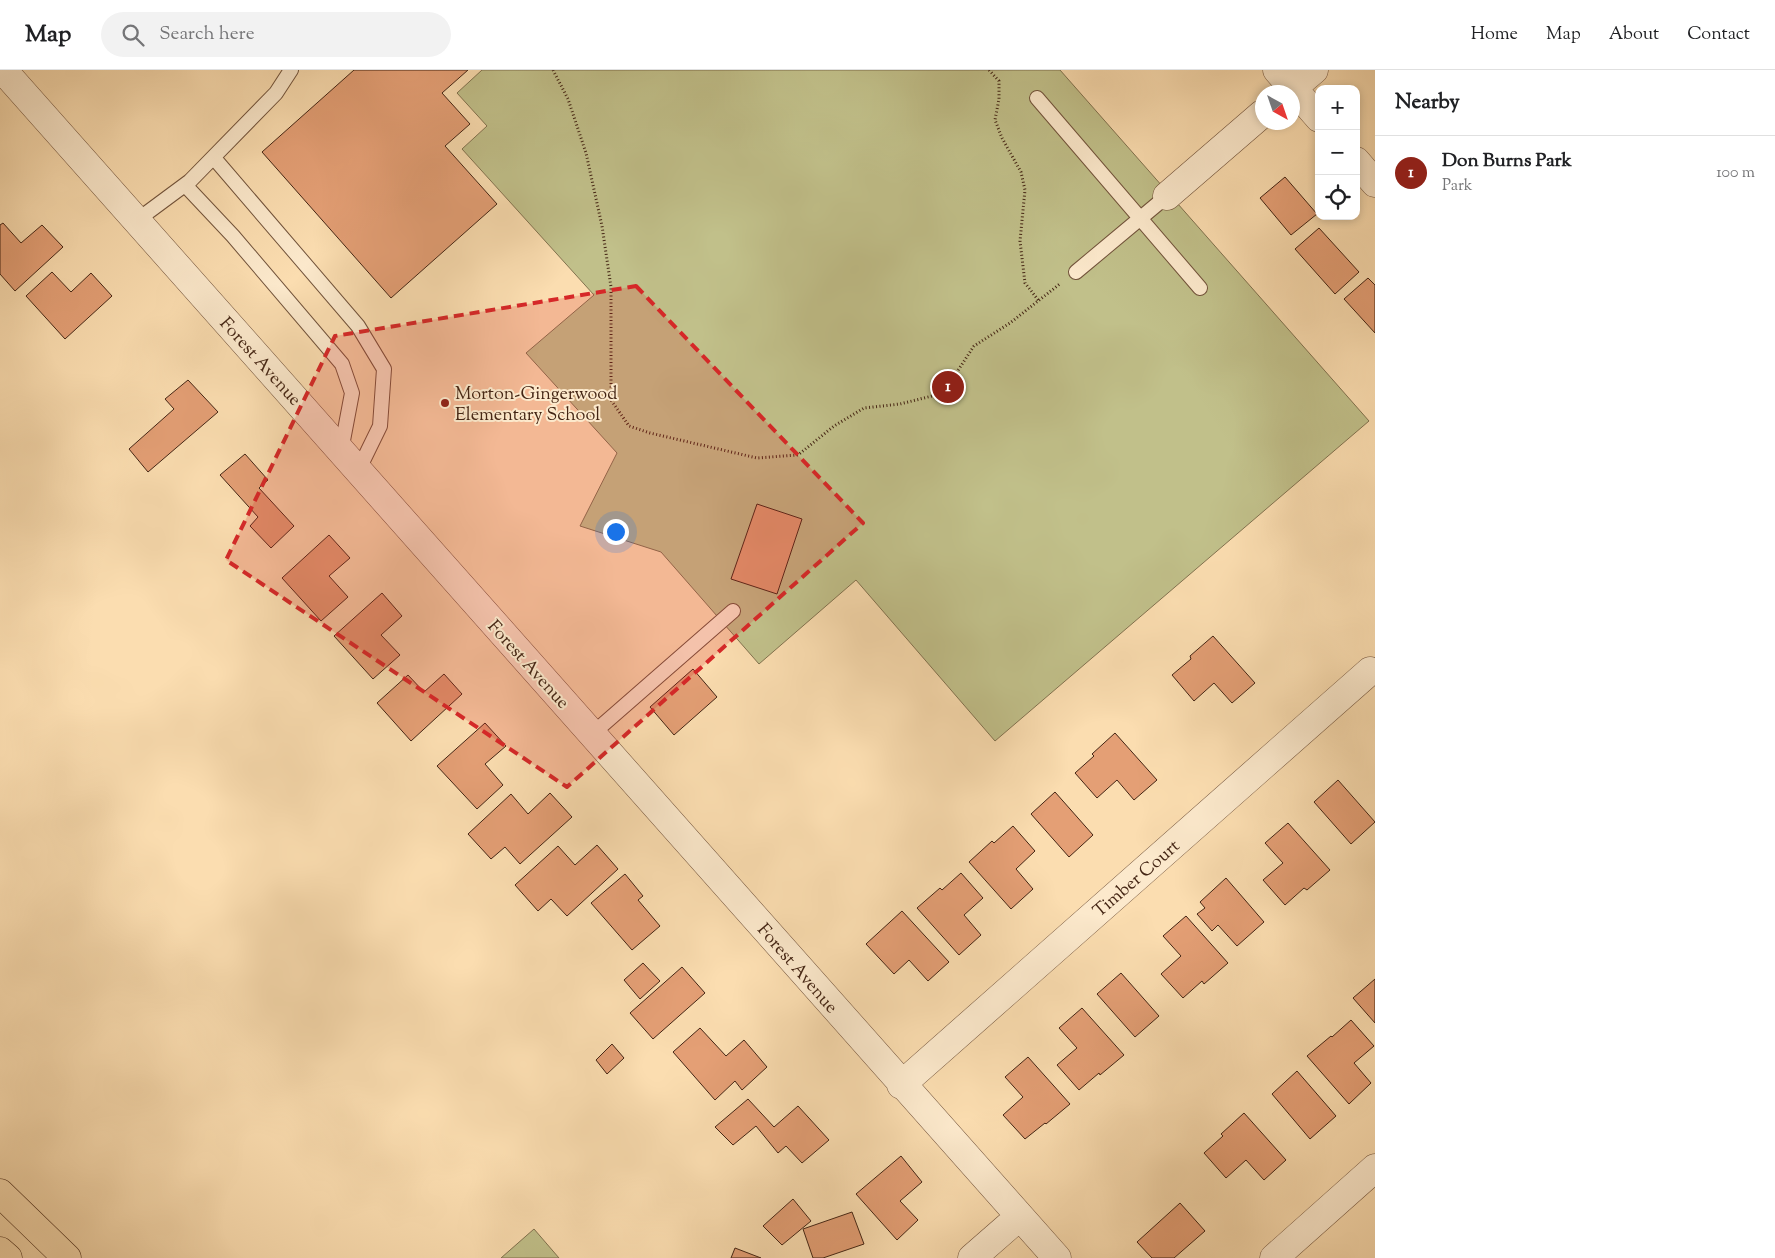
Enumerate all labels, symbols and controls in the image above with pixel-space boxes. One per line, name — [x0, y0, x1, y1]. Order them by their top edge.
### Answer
search box — [101, 12, 451, 57]
text: Map — [25, 18, 71, 52]
icon: search — [119, 21, 147, 49]
text: Search here — [159, 21, 255, 48]
text: Home — [1471, 22, 1518, 48]
text: Map — [1546, 22, 1581, 48]
text: About — [1609, 22, 1659, 48]
text: Contact — [1687, 22, 1750, 48]
north arrow — [1255, 85, 1300, 130]
map controls — [1315, 85, 1360, 220]
button: + — [1315, 85, 1360, 130]
text: Nearby — [1395, 88, 1460, 118]
button: − — [1315, 130, 1360, 175]
text: Don Burns Park — [1442, 148, 1572, 175]
text: 1 — [1408, 162, 1414, 185]
text: 100 m — [1716, 162, 1755, 185]
button: locate — [1315, 175, 1360, 220]
text: Park — [1442, 175, 1473, 198]
street label: Forest Avenue — [212, 312, 307, 413]
pin: 1 — [932, 368, 964, 406]
place label: Morton-Gingerwood Elementary School — [455, 382, 617, 429]
marker: Morton-Gingerwood Elementary School — [439, 397, 451, 409]
your location — [603, 519, 629, 545]
street label: Forest Avenue — [480, 615, 575, 716]
street label: Timber Court — [1088, 834, 1186, 925]
street label: Forest Avenue — [750, 919, 843, 1020]

